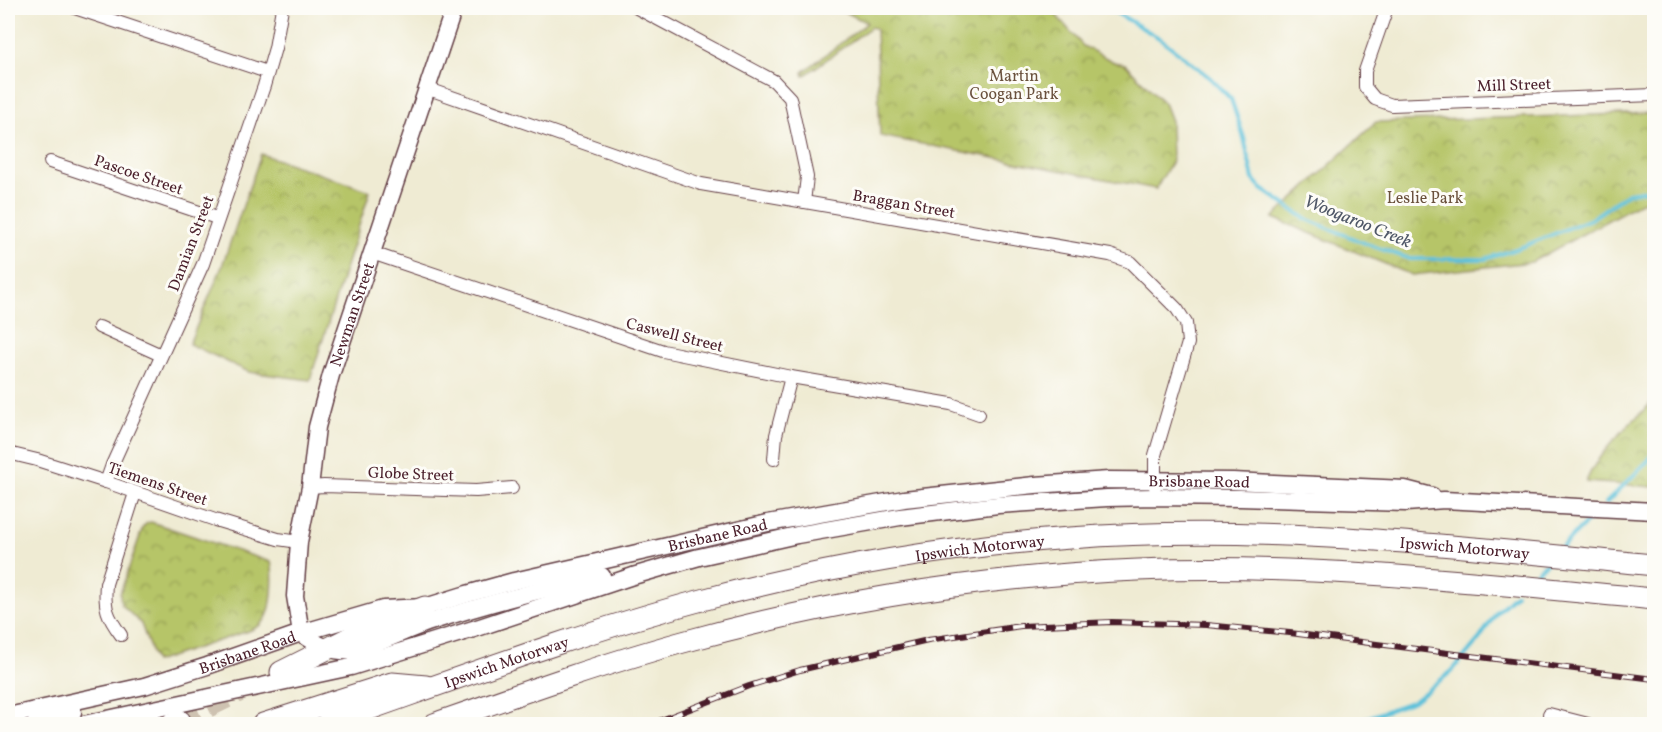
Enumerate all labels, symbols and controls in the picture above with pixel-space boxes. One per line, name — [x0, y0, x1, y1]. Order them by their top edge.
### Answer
park label: Martin Coogan Park — [969, 66, 1059, 106]
street label: Mill Street — [1476, 74, 1552, 98]
street label: Pascoe Street — [91, 150, 186, 201]
street label: Braggan Street — [851, 185, 957, 225]
park label: Leslie Park — [1387, 188, 1464, 210]
water label: Woogaroo Creek — [1300, 189, 1415, 255]
street label: Damian Street — [163, 192, 220, 295]
street label: Newman Street — [326, 260, 381, 370]
street label: Caswell Street — [624, 313, 726, 359]
street label: Tiemens Street — [104, 458, 211, 512]
street label: Globe Street — [367, 462, 455, 488]
street label: Brisbane Road — [1148, 471, 1250, 495]
street label: Brisbane Road — [666, 514, 770, 559]
street label: Ipswich Motorway — [914, 531, 1046, 568]
street label: Ipswich Motorway — [1399, 533, 1531, 566]
street label: Brisbane Road — [196, 627, 299, 681]
street label: Ipswich Motorway — [442, 632, 572, 695]

